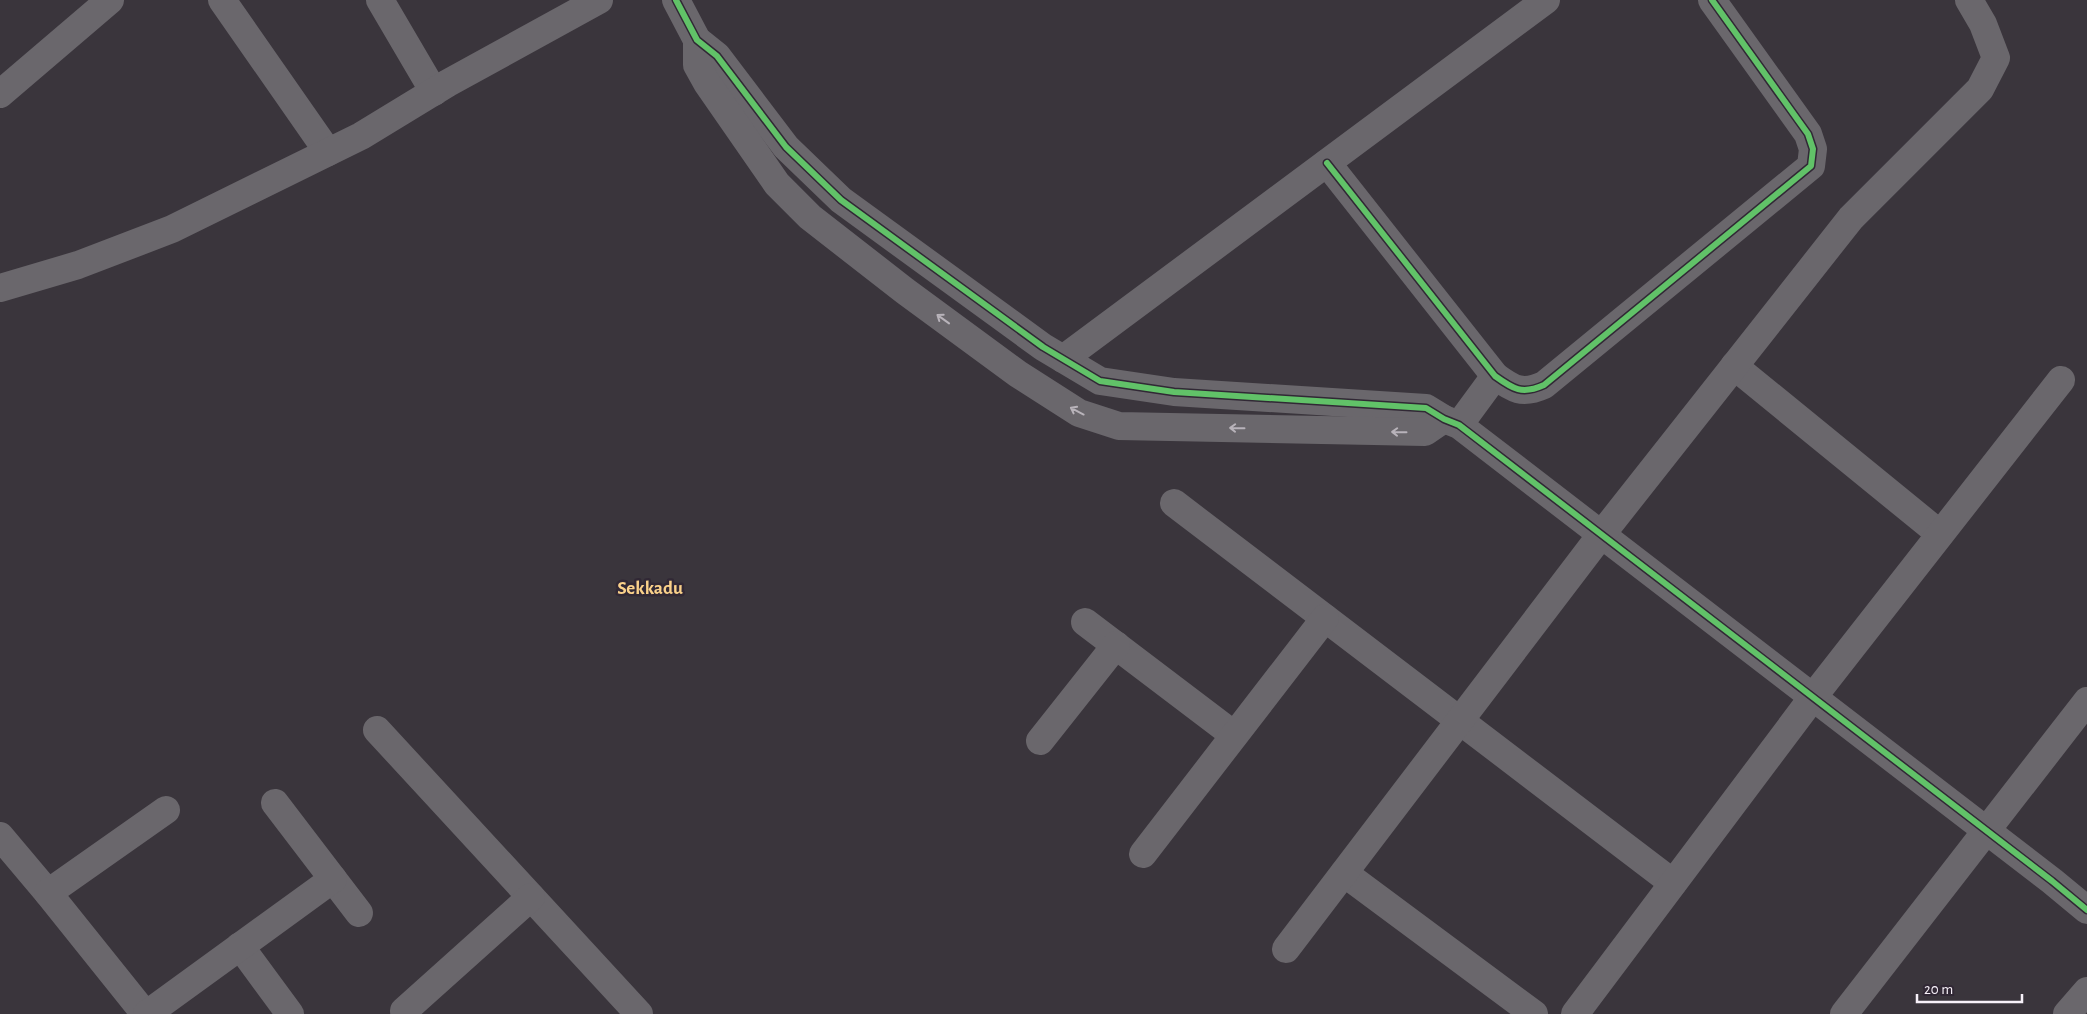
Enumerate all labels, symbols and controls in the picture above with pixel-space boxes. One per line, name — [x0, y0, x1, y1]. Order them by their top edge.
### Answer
one-way arrow — [936, 314, 950, 324]
one-way arrow — [1070, 406, 1085, 415]
one-way arrow — [1229, 423, 1246, 433]
one-way arrow — [1392, 427, 1408, 437]
district label: Sekkadu — [617, 579, 683, 598]
scale bar — [1917, 972, 2022, 1004]
text: 20 m — [1924, 982, 1953, 997]

